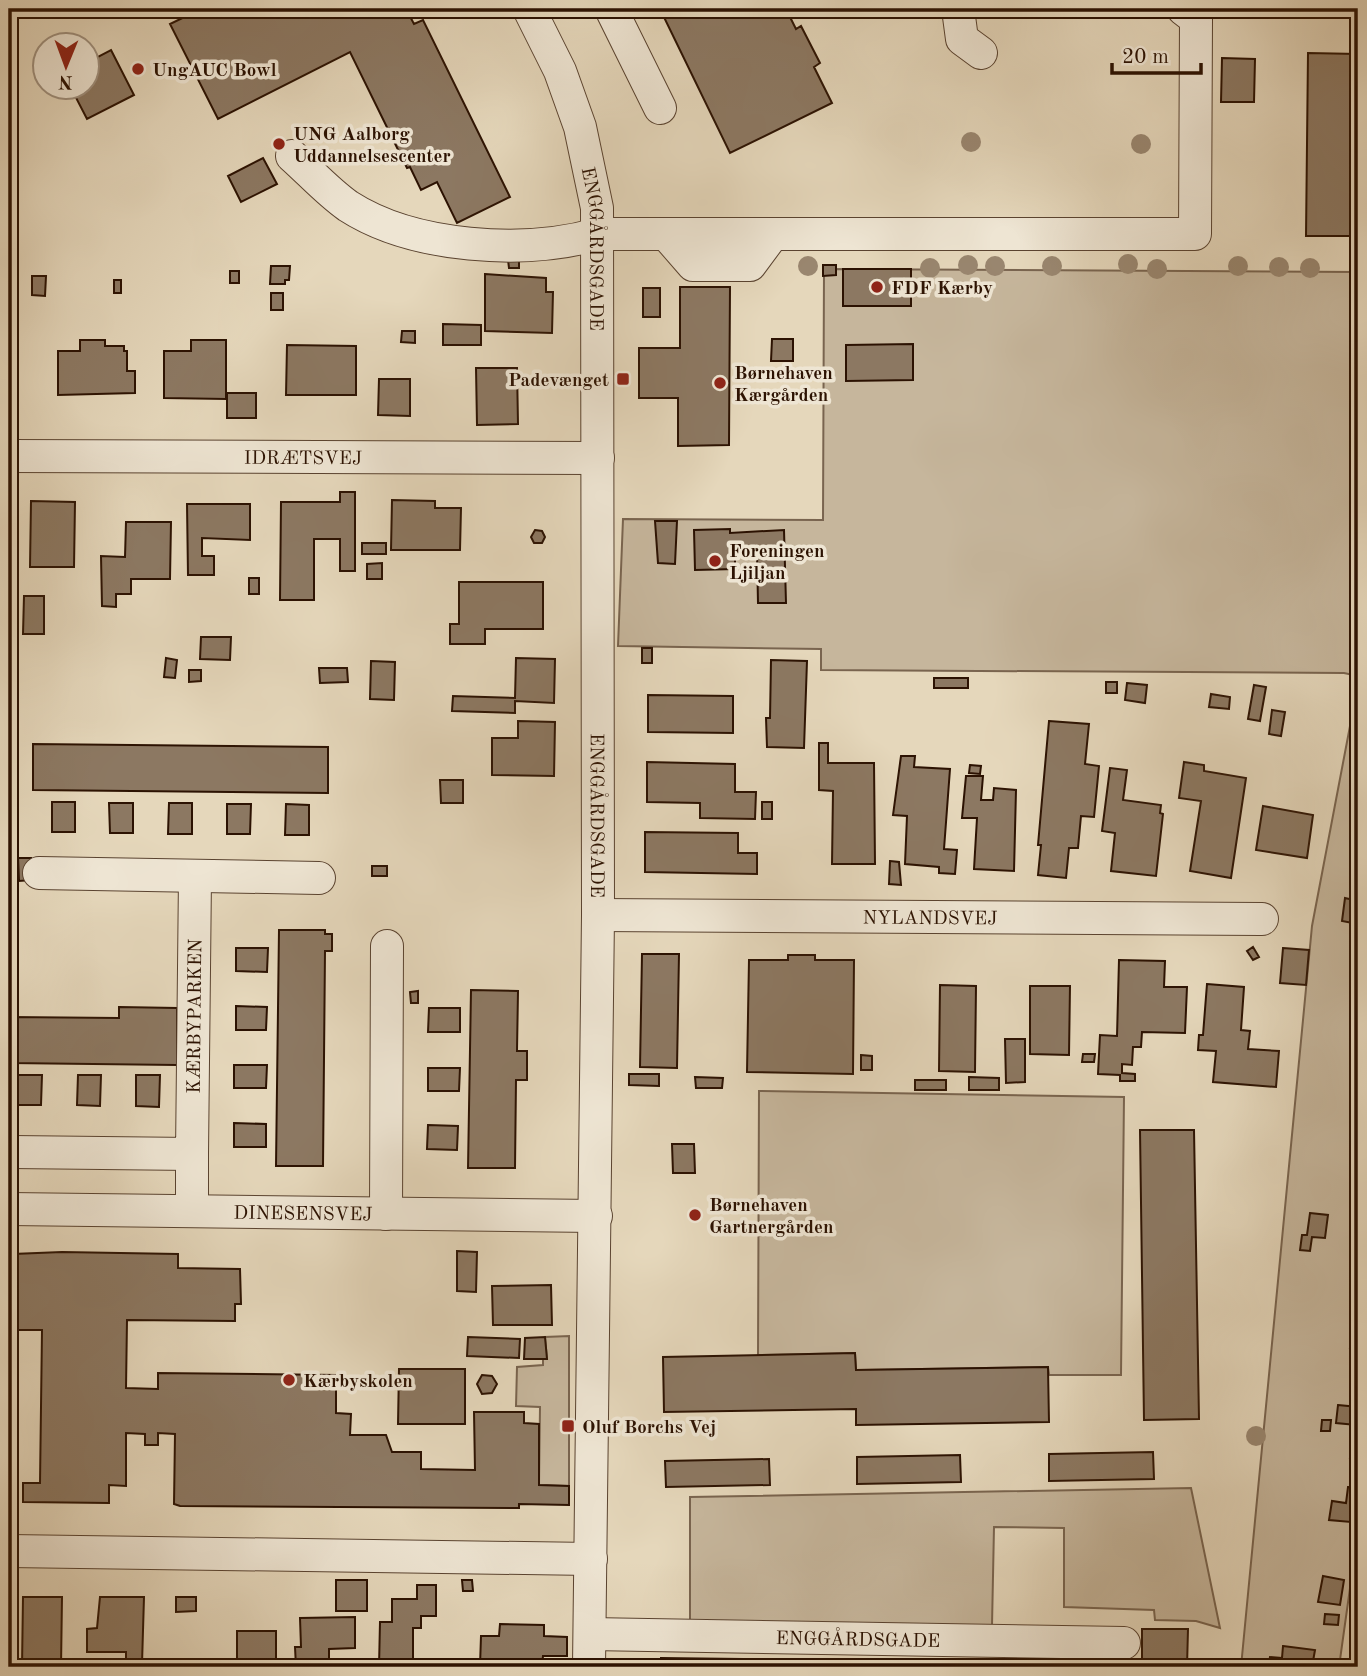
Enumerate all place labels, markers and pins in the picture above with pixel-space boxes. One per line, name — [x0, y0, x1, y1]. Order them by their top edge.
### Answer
marker: UngAUC Bowl — [130, 61, 146, 77]
place label: UngAUC Bowl — [152, 62, 277, 81]
place label: UNG Aalborg Uddannelsescenter — [293, 126, 451, 167]
marker: UNG Aalborg Uddannelsescenter — [271, 136, 287, 152]
marker: FDF Kærby — [869, 279, 885, 295]
place label: FDF Kærby — [891, 280, 993, 299]
place label: Børnehaven Kærgården — [734, 365, 833, 406]
marker: Padevænget — [615, 371, 631, 387]
place label: Padevænget — [508, 372, 609, 391]
marker: Børnehaven Kærgården — [712, 375, 728, 391]
place label: Foreningen Ljiljan — [729, 543, 825, 584]
marker: Foreningen Ljiljan — [707, 553, 723, 569]
place label: Børnehaven Gartnergården — [709, 1197, 833, 1238]
marker: Børnehaven Gartnergården — [687, 1207, 703, 1223]
marker: Kærbyskolen — [281, 1372, 297, 1388]
place label: Kærbyskolen — [303, 1373, 413, 1392]
marker: Oluf Borchs Vej — [560, 1418, 576, 1434]
place label: Oluf Borchs Vej — [582, 1419, 716, 1438]

